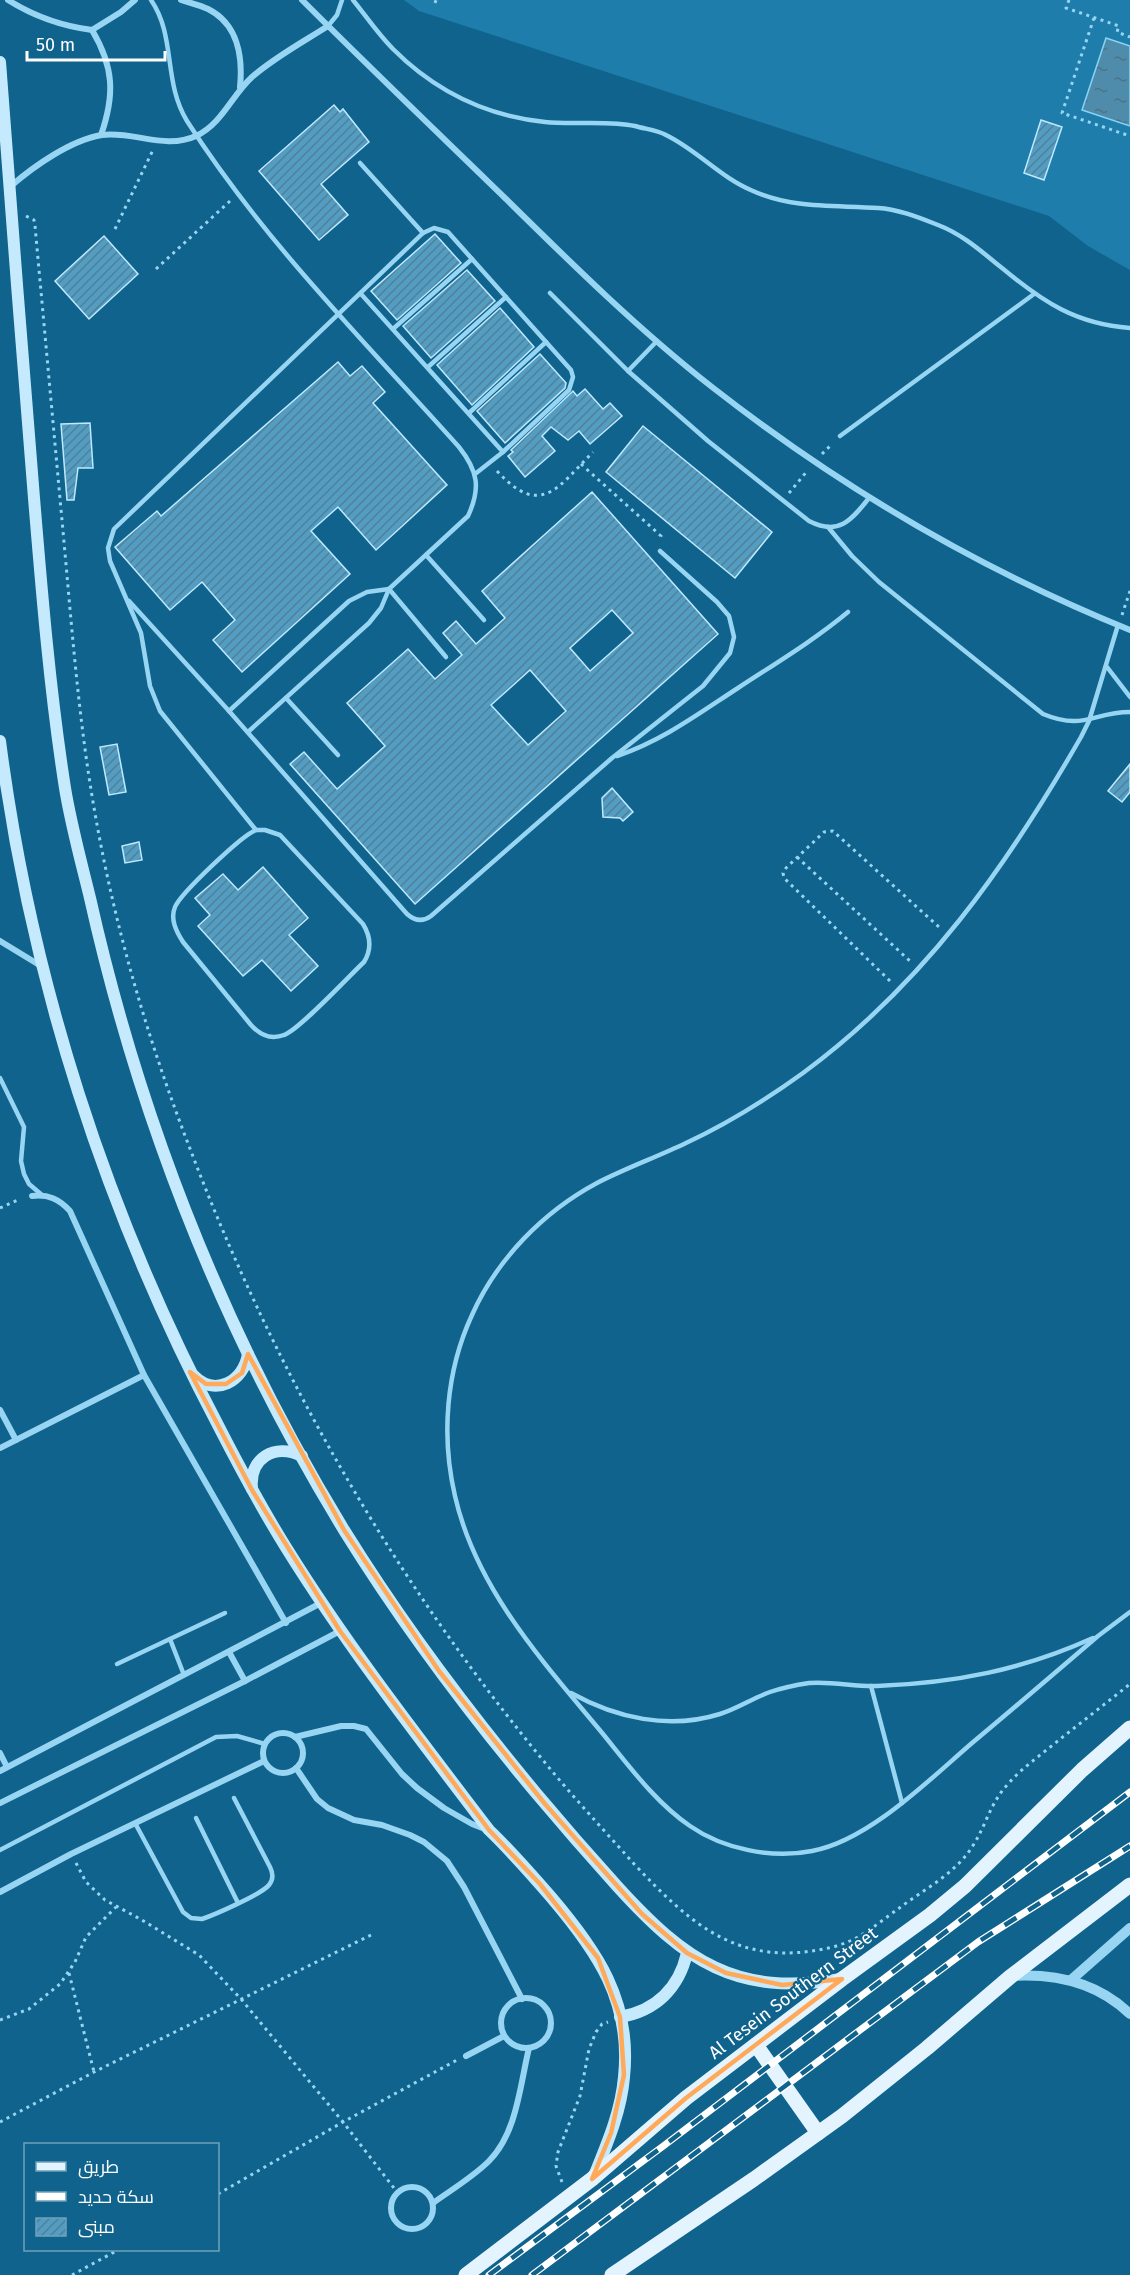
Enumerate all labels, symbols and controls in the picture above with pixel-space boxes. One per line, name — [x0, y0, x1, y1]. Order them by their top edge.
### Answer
scale bar — [27, 24, 165, 62]
text: 50 m — [36, 34, 75, 56]
street label: Al Tesein Southern Street — [704, 1922, 882, 2064]
legend — [24, 2143, 219, 2251]
text: طريق — [78, 2156, 119, 2179]
text: سكة حديد — [78, 2186, 154, 2208]
text: مبنى — [78, 2216, 115, 2238]

